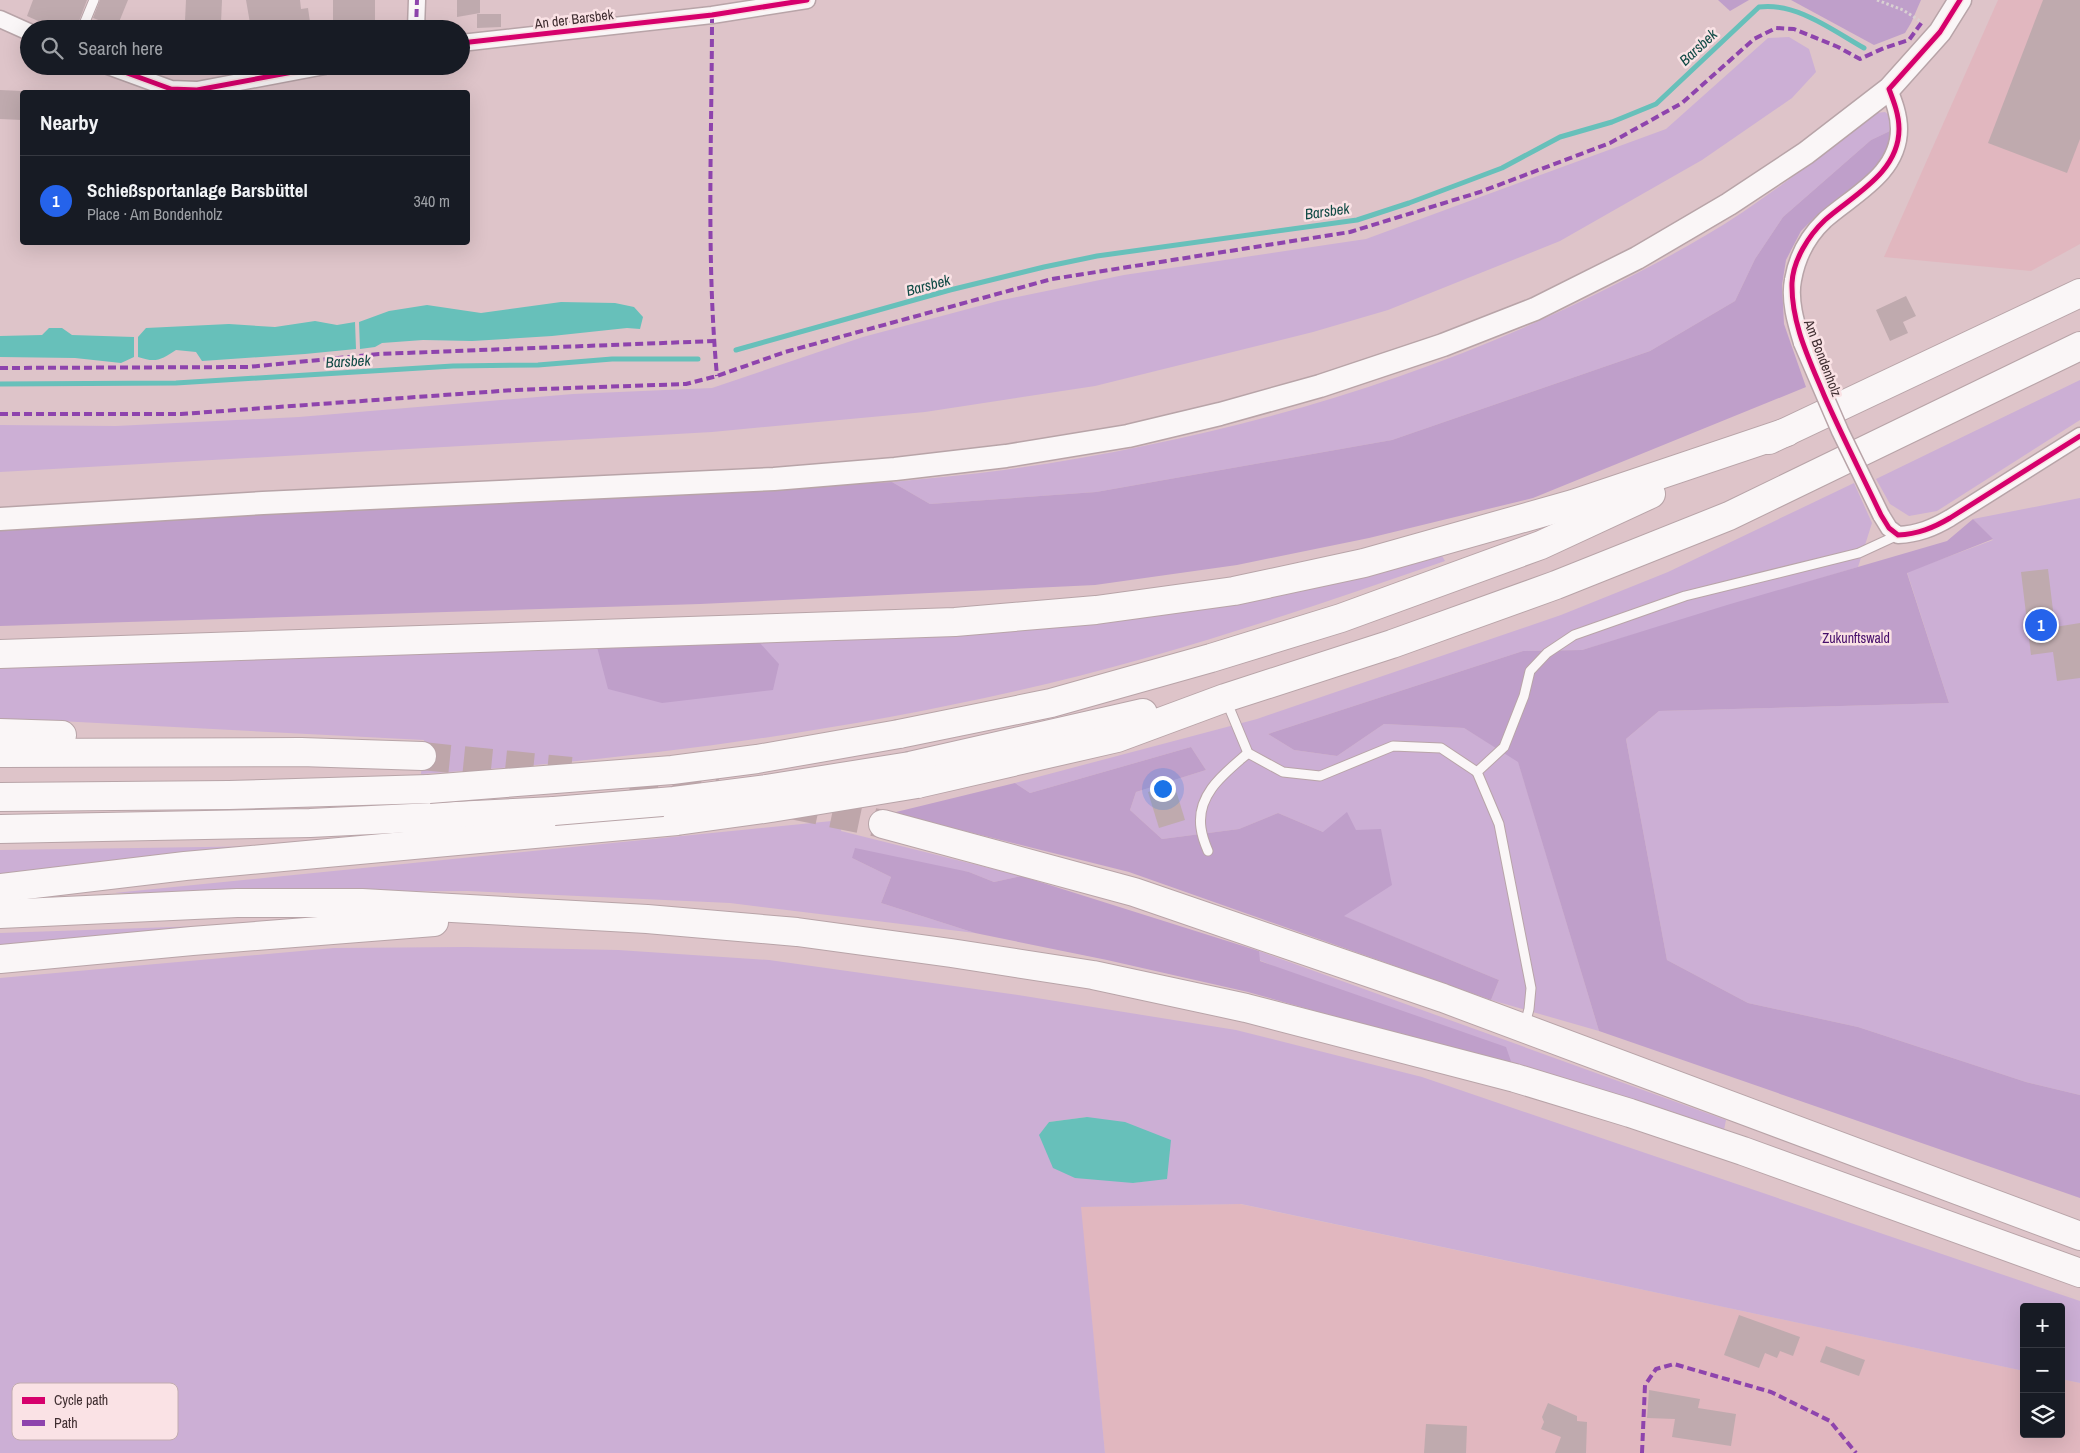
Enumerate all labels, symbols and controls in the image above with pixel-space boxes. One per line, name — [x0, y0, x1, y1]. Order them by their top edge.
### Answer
street label: An der Barsbek — [533, 5, 615, 33]
search box — [20, 20, 470, 75]
water label: Barsbek — [1674, 23, 1722, 70]
icon: search — [38, 34, 66, 62]
text: Search here — [78, 35, 163, 61]
text: Nearby — [40, 108, 98, 137]
text: Schießsportanlage Barsbüttel — [87, 177, 308, 203]
text: 1 — [52, 190, 60, 212]
text: 340 m — [414, 190, 450, 212]
water label: Barsbek — [1303, 197, 1352, 225]
text: Place · Am Bondenholz — [87, 203, 223, 225]
water label: Barsbek — [903, 269, 953, 301]
street label: Am Bondenholz — [1800, 316, 1846, 399]
water label: Barsbek — [325, 349, 372, 373]
pin: 1 — [2025, 606, 2057, 644]
park label: Zukunftswald — [1822, 629, 1890, 647]
your location — [1150, 776, 1176, 802]
map controls — [2020, 1303, 2065, 1438]
button: + — [2020, 1303, 2065, 1348]
button: − — [2020, 1348, 2065, 1393]
legend — [12, 1383, 178, 1440]
text: Cycle path — [54, 1391, 108, 1409]
button: layers — [2020, 1393, 2065, 1438]
text: Path — [54, 1414, 78, 1432]

